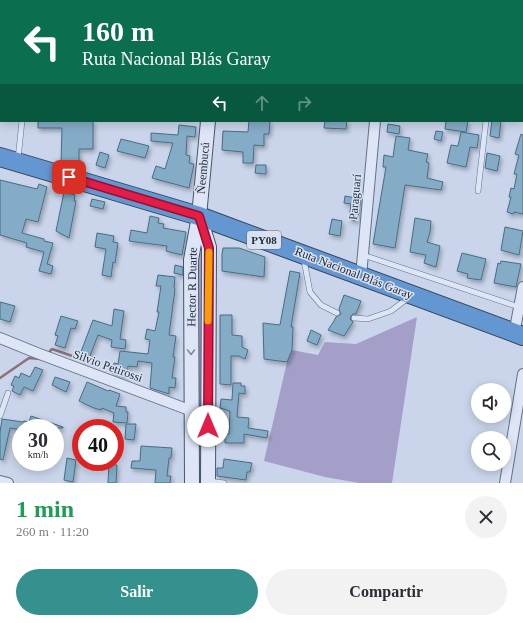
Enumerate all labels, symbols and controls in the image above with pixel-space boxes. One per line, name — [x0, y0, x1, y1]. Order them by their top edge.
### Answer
icon: left — [16, 16, 68, 68]
text: 160 m — [82, 16, 154, 47]
text: Ruta Nacional Blás Garay — [82, 49, 270, 69]
icon: left — [209, 92, 231, 114]
icon: ahead — [251, 92, 273, 114]
icon: right — [293, 92, 315, 114]
street label: Ñeembucú — [194, 141, 212, 195]
pin — [52, 160, 86, 194]
icon: arrive — [58, 166, 80, 188]
street label: Paraguarí — [346, 173, 364, 221]
road number: PY08 — [247, 231, 281, 249]
street label: Ruta Nacional Blás Garay — [293, 244, 415, 302]
street label: Hector R Duarte — [184, 247, 200, 327]
street label: Silvio Petirossi — [71, 347, 145, 385]
one-way arrow — [187, 349, 195, 355]
map controls — [471, 383, 511, 471]
button: sound — [471, 383, 511, 423]
position arrow — [187, 405, 229, 447]
speed limit sign: 40 — [72, 419, 124, 471]
text: 30 — [28, 429, 48, 451]
button: search — [471, 431, 511, 471]
text: km/h — [28, 449, 48, 460]
text: 1 min — [16, 496, 74, 522]
button: close — [465, 496, 507, 538]
text: 260 m · 11:20 — [16, 524, 89, 539]
button: Salir — [16, 569, 258, 615]
button: Compartir — [266, 569, 507, 615]

